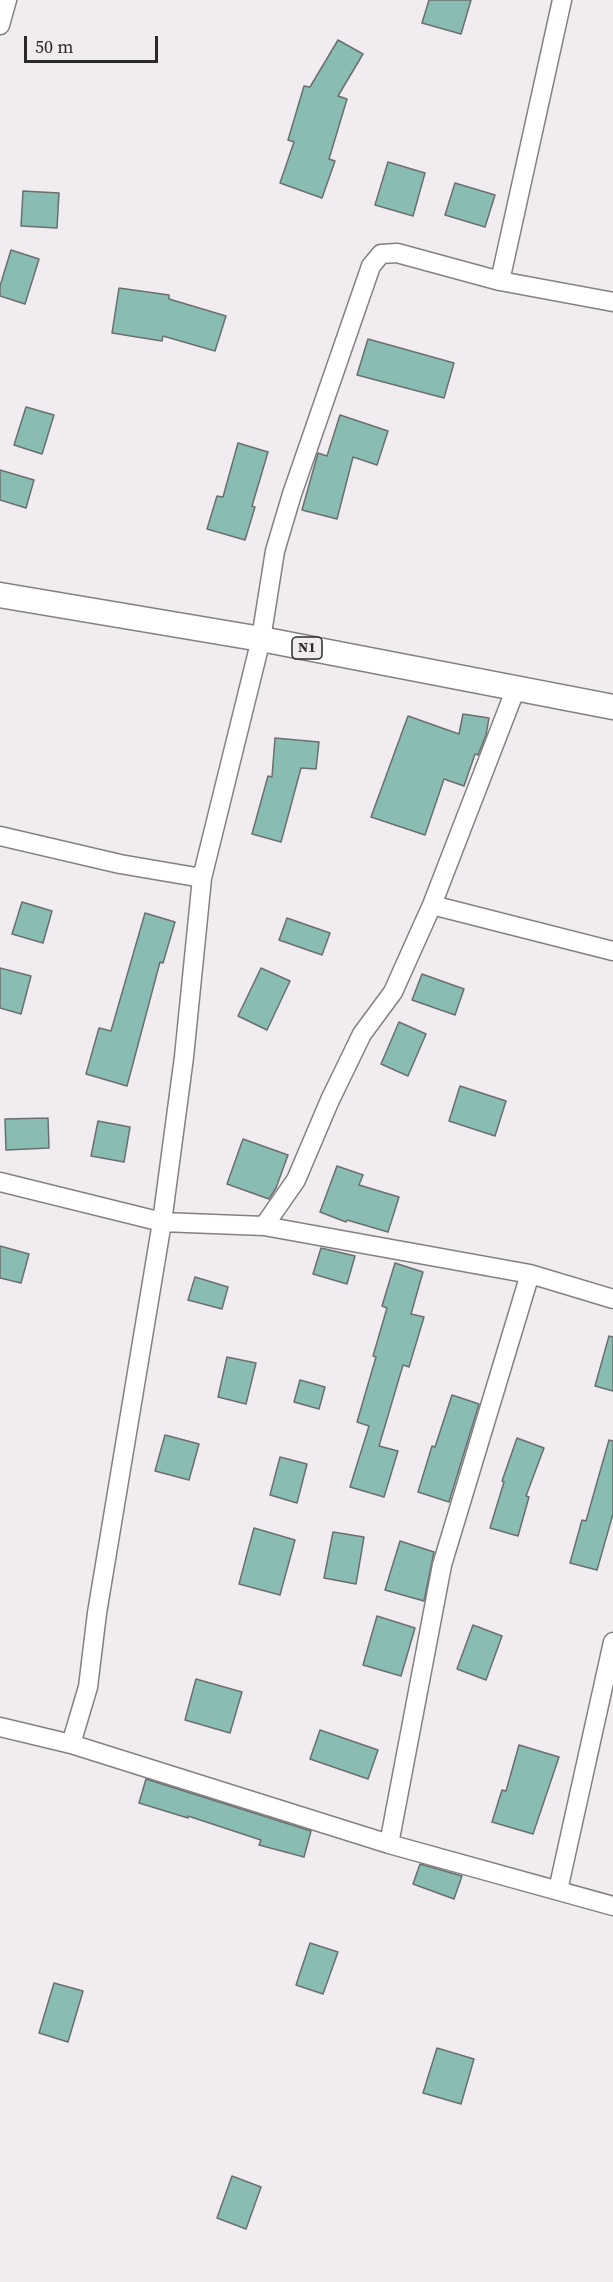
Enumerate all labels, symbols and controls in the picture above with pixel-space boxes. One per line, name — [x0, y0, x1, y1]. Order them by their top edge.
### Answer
scale bar — [27, 24, 160, 62]
text: 50 m — [35, 34, 73, 59]
road number: N1 — [292, 637, 322, 659]

